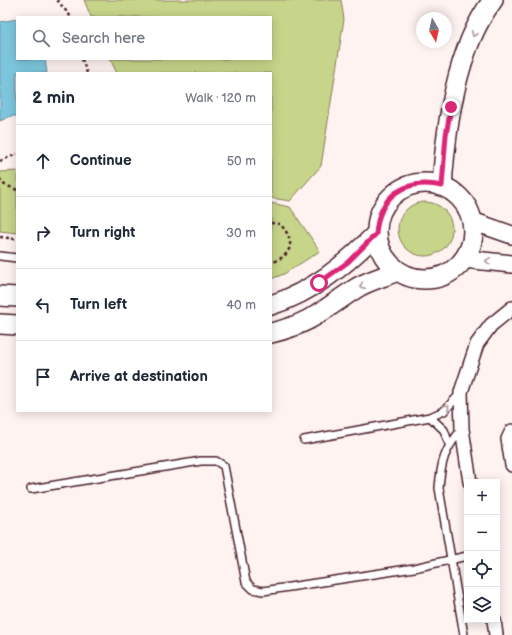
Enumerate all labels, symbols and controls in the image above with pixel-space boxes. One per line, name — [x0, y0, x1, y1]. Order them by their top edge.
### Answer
north arrow — [416, 12, 452, 48]
search box — [16, 16, 272, 60]
icon: search — [30, 27, 52, 49]
text: Search here — [62, 29, 145, 48]
one-way arrow — [471, 29, 479, 37]
text: 2 min — [32, 88, 75, 108]
text: Walk · 120 m — [185, 90, 256, 106]
route end — [442, 98, 460, 116]
icon: ahead — [32, 150, 54, 172]
text: Continue — [70, 151, 132, 170]
text: 50 m — [227, 153, 256, 169]
icon: right — [32, 222, 54, 244]
text: Turn right — [70, 223, 135, 242]
text: 30 m — [226, 225, 256, 241]
one-way arrow — [485, 257, 491, 266]
route start — [310, 274, 328, 292]
one-way arrow — [358, 281, 366, 289]
icon: left — [32, 294, 54, 316]
text: Turn left — [70, 295, 127, 314]
text: 40 m — [226, 297, 256, 313]
icon: arrive — [32, 366, 54, 388]
text: Arrive at destination — [70, 367, 208, 386]
one-way arrow — [442, 404, 450, 412]
map controls — [464, 479, 500, 623]
button: + — [464, 479, 500, 515]
button: − — [464, 515, 500, 551]
button: locate — [464, 551, 500, 587]
button: layers — [464, 587, 500, 623]

